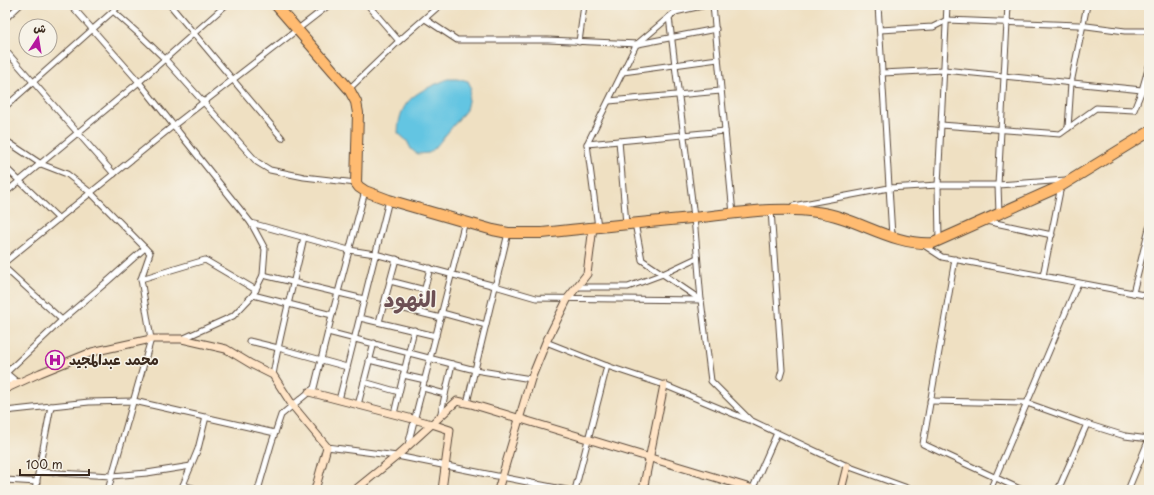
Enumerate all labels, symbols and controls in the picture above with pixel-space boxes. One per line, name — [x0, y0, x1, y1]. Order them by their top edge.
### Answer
north arrow — [18, 18, 58, 58]
text: ش — [32, 18, 48, 37]
district label: النهود — [384, 281, 436, 314]
hospital icon: محمد عبدالمجيد — [44, 349, 66, 371]
place label: محمد عبدالمجيد — [69, 349, 159, 370]
scale bar — [20, 451, 89, 477]
text: 100 m — [26, 455, 63, 473]

